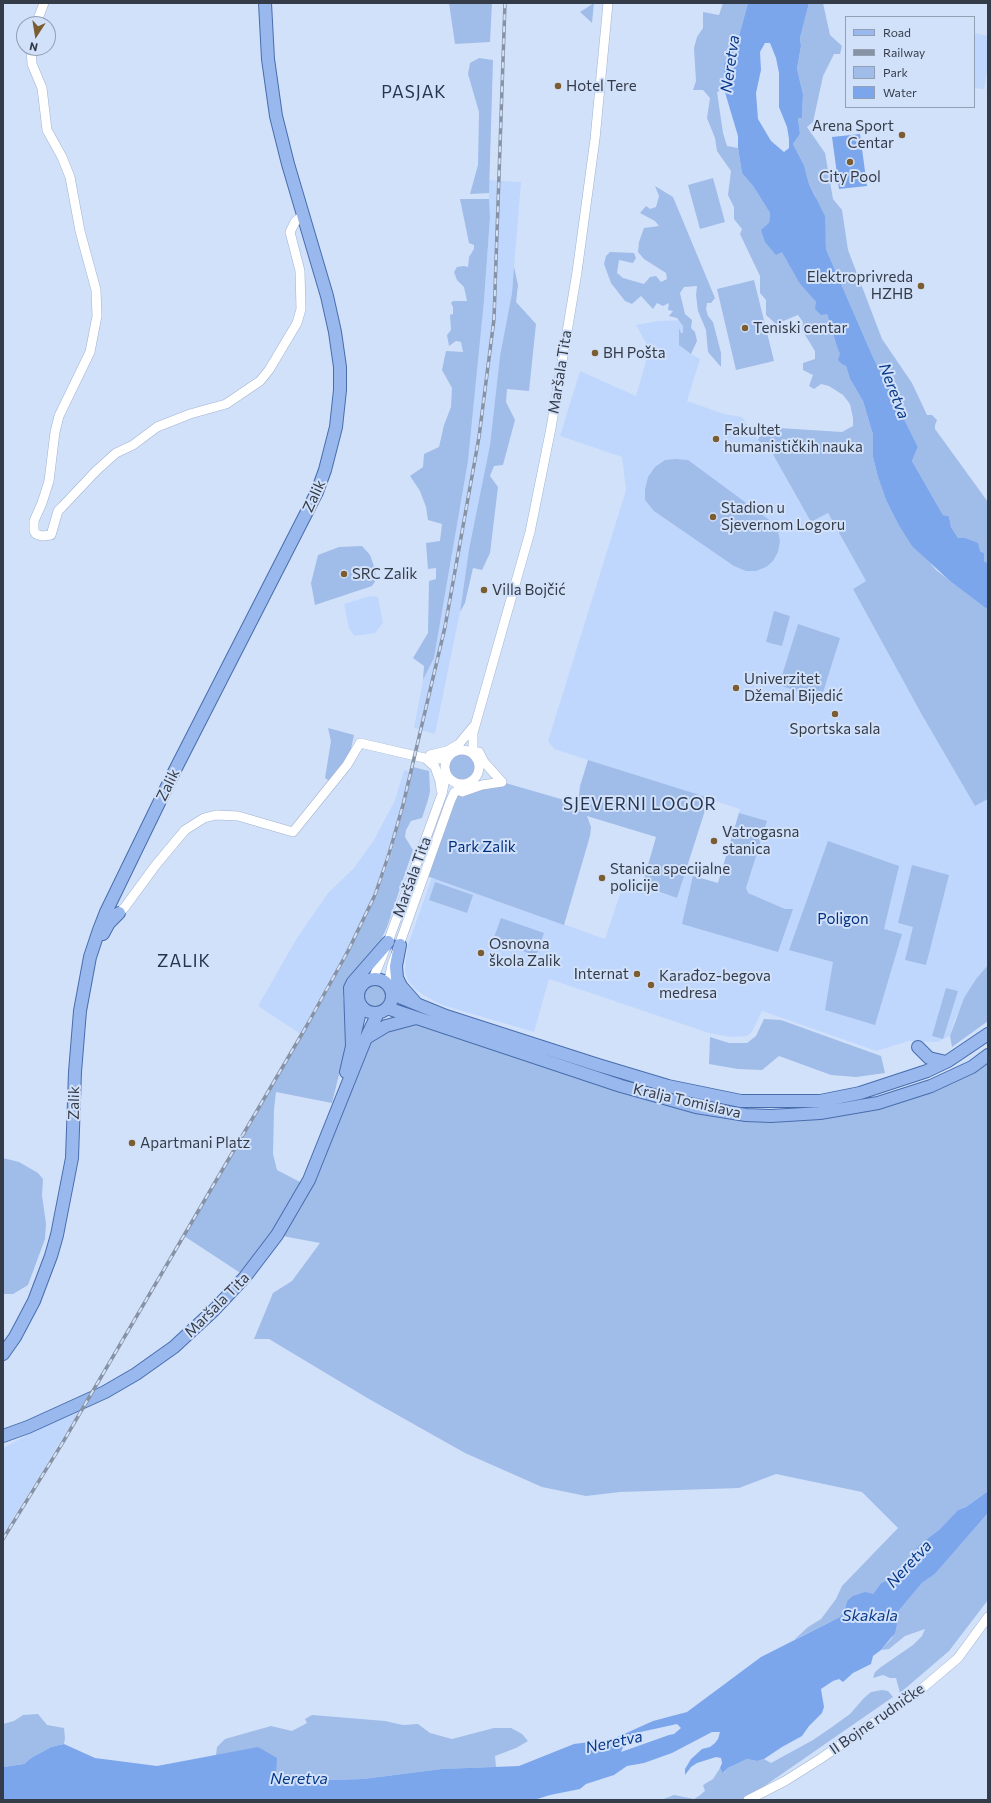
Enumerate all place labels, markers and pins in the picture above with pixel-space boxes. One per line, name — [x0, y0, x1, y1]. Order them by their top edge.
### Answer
place label: Hotel Tere — [566, 77, 637, 95]
marker: Hotel Tere — [553, 81, 563, 91]
place label: Arena Sport Centar — [812, 117, 894, 152]
marker: Arena Sport Centar — [897, 130, 907, 140]
marker: City Pool — [845, 157, 855, 167]
place label: City Pool — [819, 168, 881, 186]
place label: Elektroprivreda HZHB — [807, 268, 913, 303]
marker: Elektroprivreda HZHB — [916, 281, 926, 291]
place label: Teniski centar — [753, 319, 847, 337]
marker: Teniski centar — [740, 323, 750, 333]
place label: BH Pošta — [603, 344, 666, 362]
marker: BH Pošta — [590, 348, 600, 358]
place label: Fakultet humanističkih nauka — [724, 421, 863, 456]
marker: Fakultet humanističkih nauka — [711, 434, 721, 444]
place label: Stadion u Sjevernom Logoru — [721, 499, 845, 534]
marker: Stadion u Sjevernom Logoru — [708, 512, 718, 522]
place label: SRC Zalik — [352, 565, 417, 583]
marker: SRC Zalik — [339, 569, 349, 579]
place label: Villa Bojčić — [492, 581, 566, 599]
marker: Villa Bojčić — [479, 585, 489, 595]
place label: Univerzitet Džemal Bijedić — [744, 670, 843, 705]
marker: Univerzitet Džemal Bijedić — [731, 683, 741, 693]
marker: Sportska sala — [830, 709, 840, 719]
place label: Sportska sala — [790, 720, 880, 738]
place label: Vatrogasna stanica — [722, 823, 799, 858]
marker: Vatrogasna stanica — [709, 836, 719, 846]
place label: Stanica specijalne policije — [610, 860, 730, 895]
marker: Stanica specijalne policije — [597, 873, 607, 883]
place label: Osnovna škola Zalik — [489, 935, 561, 970]
marker: Osnovna škola Zalik — [476, 948, 486, 958]
place label: Internat — [574, 965, 629, 983]
place label: Karađoz-begova medresa — [659, 967, 771, 1002]
marker: Internat — [632, 969, 642, 979]
marker: Karađoz-begova medresa — [646, 980, 656, 990]
place label: Apartmani Platz — [140, 1134, 250, 1152]
marker: Apartmani Platz — [127, 1138, 137, 1148]

